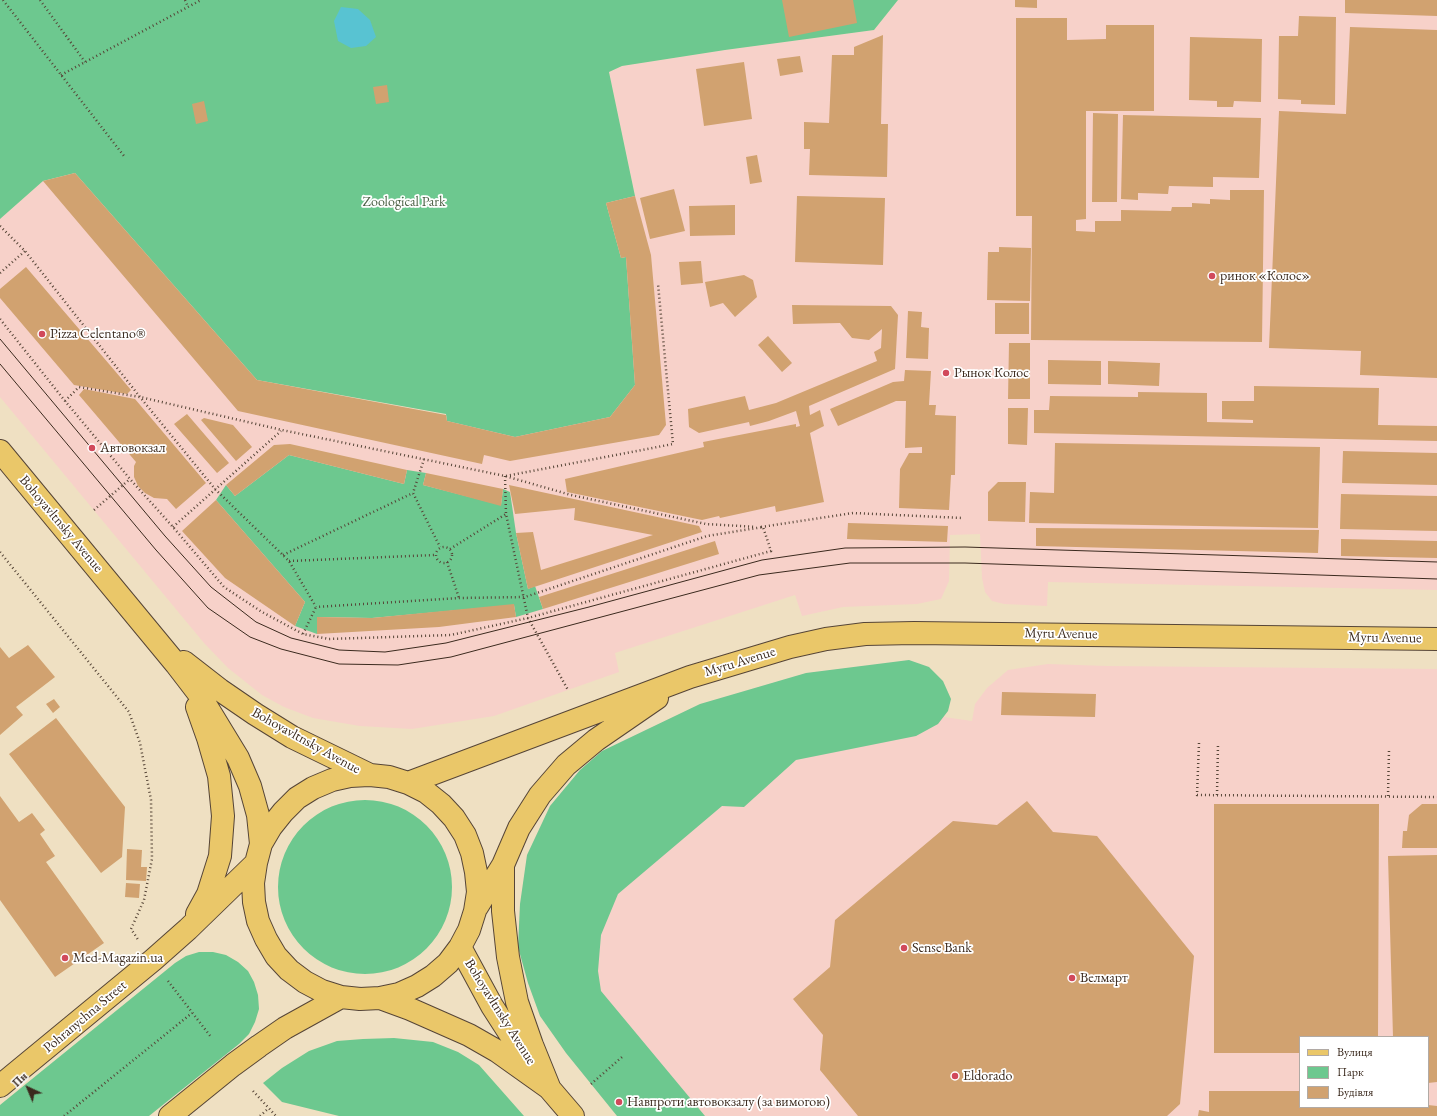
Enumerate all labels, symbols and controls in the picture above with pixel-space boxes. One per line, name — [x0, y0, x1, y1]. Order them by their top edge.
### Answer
park label: Zoological Park — [363, 194, 445, 210]
place label: ринок «Колос» — [1220, 268, 1310, 284]
marker: ринок «Колос» — [1207, 271, 1217, 281]
place label: Pizza Celentano® — [50, 326, 145, 342]
marker: Pizza Celentano® — [37, 329, 47, 339]
place label: Рынок Колос — [954, 365, 1029, 381]
marker: Рынок Колос — [941, 368, 951, 378]
place label: Автовокзал — [100, 440, 165, 456]
marker: Автовокзал — [87, 443, 97, 453]
street label: Bohoyavltnsky Avenue — [16, 472, 106, 576]
street label: Myru Avenue — [1024, 625, 1098, 643]
street label: Myru Avenue — [1348, 629, 1422, 647]
street label: Myru Avenue — [703, 643, 777, 681]
street label: Bohoyavltnsky Avenue — [249, 704, 363, 778]
place label: Sense Bank — [912, 940, 972, 956]
marker: Sense Bank — [899, 943, 909, 953]
place label: Med-Magazin.ua — [73, 950, 163, 966]
marker: Med-Magazin.ua — [60, 953, 70, 963]
street label: Bohoyavltnsky Avenue — [461, 956, 539, 1068]
place label: Велмарт — [1080, 970, 1128, 986]
marker: Велмарт — [1067, 973, 1077, 983]
street label: Pohranychna Street — [40, 977, 130, 1057]
legend — [1299, 1036, 1429, 1108]
text: Вулиця — [1337, 1044, 1373, 1060]
text: Парк — [1337, 1064, 1364, 1080]
north arrow — [8, 1068, 48, 1108]
place label: Eldorado — [963, 1068, 1013, 1084]
text: Пн — [9, 1069, 30, 1090]
marker: Eldorado — [950, 1071, 960, 1081]
text: Будівля — [1337, 1084, 1373, 1100]
place label: Навпроти автовокзалу (за вимогою) — [627, 1094, 830, 1110]
marker: Навпроти автовокзалу (за вимогою) — [614, 1097, 624, 1107]

